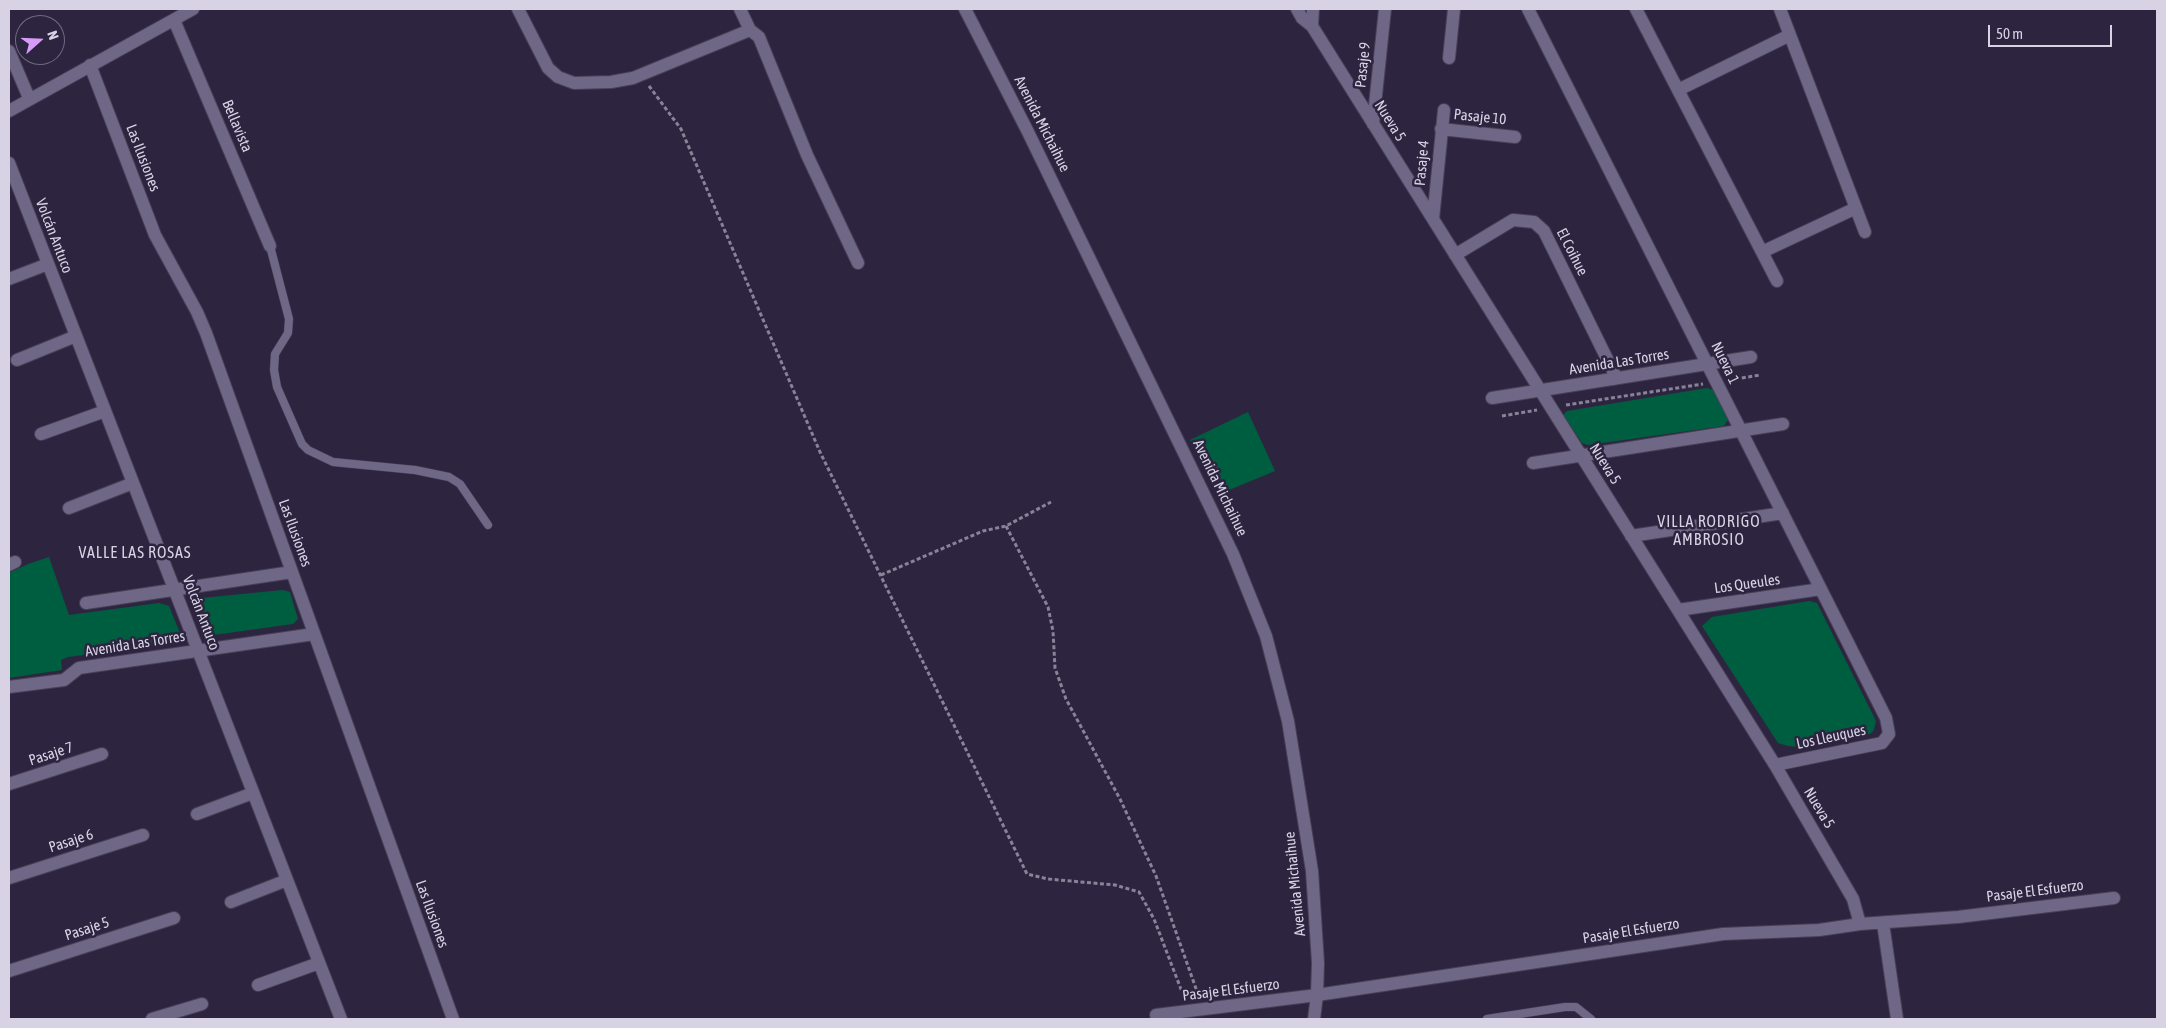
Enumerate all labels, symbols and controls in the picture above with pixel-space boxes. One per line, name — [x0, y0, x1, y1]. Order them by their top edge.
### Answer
north arrow — [15, 15, 65, 65]
scale bar — [1991, 15, 2115, 47]
text: 50 m — [1996, 25, 2023, 42]
text: N — [44, 29, 62, 42]
street label: Pasaje 9 — [1352, 41, 1374, 89]
street label: Avenida Michaihue — [1010, 73, 1074, 175]
street label: Bellavista — [218, 97, 256, 155]
street label: Nueva 5 — [1370, 97, 1410, 145]
street label: Pasaje 10 — [1453, 105, 1507, 129]
street label: Las Ilusiones — [122, 122, 164, 194]
street label: Pasaje 4 — [1411, 139, 1433, 187]
street label: Volcán Antuco — [32, 196, 76, 276]
street label: El Coihue — [1552, 225, 1592, 279]
street label: Nueva 1 — [1707, 339, 1743, 387]
street label: Avenida Las Torres — [1568, 345, 1670, 379]
street label: Avenida Michaihue — [1189, 437, 1251, 539]
street label: Nueva 5 — [1585, 440, 1625, 488]
street label: Las Ilusiones — [275, 497, 315, 569]
district label: VILLA RODRIGO AMBROSIO — [1656, 512, 1762, 550]
district label: VALLE LAS ROSAS — [77, 543, 193, 563]
street label: Los Queules — [1713, 570, 1781, 598]
street label: Volcán Antuco — [179, 573, 223, 653]
street label: Avenida Las Torres — [84, 627, 186, 661]
street label: Los Lleuques — [1795, 721, 1867, 753]
street label: Pasaje 7 — [27, 738, 75, 770]
street label: Nueva 5 — [1800, 784, 1838, 832]
street label: Pasaje 6 — [47, 825, 95, 857]
street label: Avenida Michaihue — [1281, 831, 1309, 937]
street label: Pasaje El Esfuerzo — [1985, 876, 2085, 906]
street label: Las Ilusiones — [412, 878, 452, 950]
street label: Pasaje 5 — [63, 913, 111, 945]
street label: Pasaje El Esfuerzo — [1581, 914, 1681, 948]
street label: Pasaje El Esfuerzo — [1181, 975, 1281, 1005]

